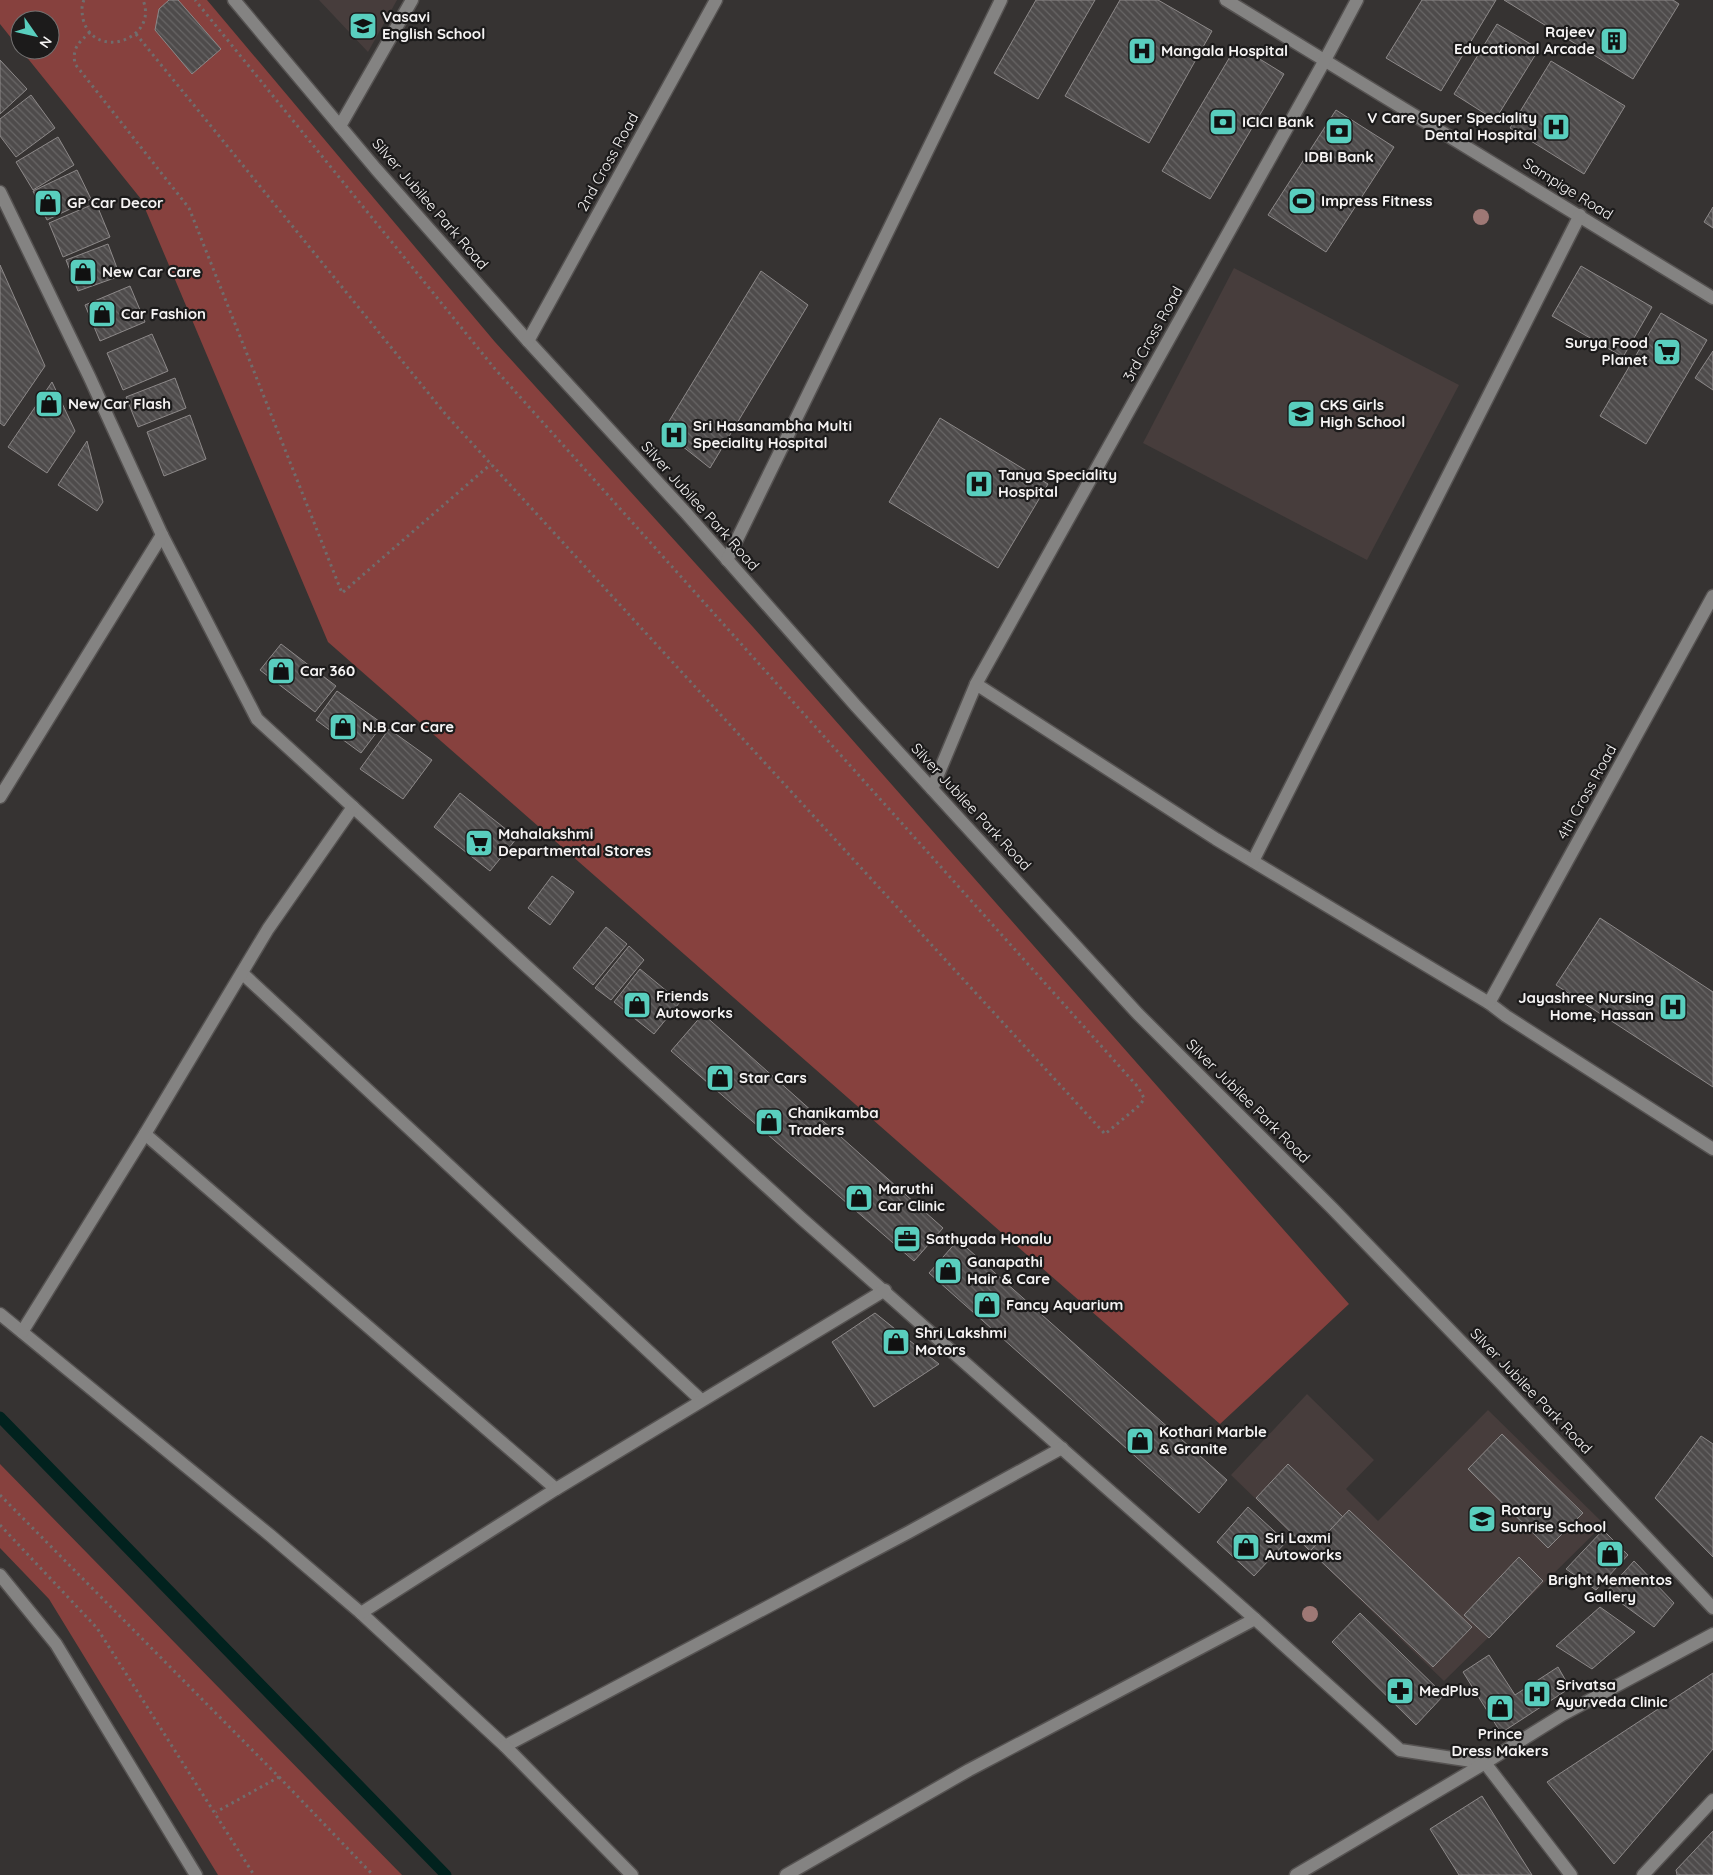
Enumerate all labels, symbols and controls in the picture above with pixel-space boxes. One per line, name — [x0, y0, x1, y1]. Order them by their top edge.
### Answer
place label: Vasavi English School — [382, 7, 485, 43]
north arrow — [10, 10, 60, 60]
school or university icon: Vasavi English School — [348, 11, 378, 41]
place label: Rajeev Educational Arcade — [1454, 22, 1595, 58]
building icon: Rajeev Educational Arcade — [1599, 26, 1629, 56]
text: N — [35, 33, 56, 52]
hospital icon: Mangala Hospital — [1127, 36, 1157, 66]
place label: Mangala Hospital — [1161, 41, 1288, 60]
bank icon: ICICI Bank — [1208, 107, 1238, 137]
place label: V Care Super Speciality Dental Hospital — [1367, 108, 1537, 144]
street label: 2nd Cross Road — [573, 109, 643, 214]
place label: ICICI Bank — [1242, 112, 1314, 131]
hospital icon: V Care Super Speciality Dental Hospital — [1541, 112, 1571, 142]
bank icon: IDBI Bank — [1324, 116, 1354, 146]
street label: Silver Jubilee Park Road — [368, 134, 493, 273]
place label: IDBI Bank — [1304, 147, 1374, 166]
street label: Sampige Road — [1520, 153, 1617, 224]
sports icon: Impress Fitness — [1287, 186, 1317, 216]
shop icon: GP Car Decor — [33, 188, 63, 218]
place label: Impress Fitness — [1321, 191, 1432, 210]
place label: GP Car Decor — [67, 193, 164, 212]
shop icon: New Car Care — [68, 257, 98, 287]
place label: New Car Care — [102, 262, 201, 281]
street label: 3rd Cross Road — [1119, 283, 1187, 385]
shop icon: Car Fashion — [87, 299, 117, 329]
place label: Car Fashion — [121, 304, 206, 323]
place label: Surya Food Planet — [1565, 333, 1648, 369]
supermarket icon: Surya Food Planet — [1652, 337, 1682, 367]
shop icon: New Car Flash — [34, 389, 64, 419]
place label: New Car Flash — [68, 394, 171, 413]
place label: CKS Girls High School — [1320, 395, 1405, 431]
school or university icon: CKS Girls High School — [1286, 399, 1316, 429]
place label: Sri Hasanambha Multi Speciality Hospital — [693, 416, 852, 452]
hospital icon: Sri Hasanambha Multi Speciality Hospital — [659, 420, 689, 450]
street label: Silver Jubilee Park Road — [637, 437, 764, 574]
place label: Tanya Speciality Hospital — [998, 465, 1117, 501]
hospital icon: Tanya Speciality Hospital — [964, 469, 994, 499]
shop icon: Car 360 — [266, 656, 296, 686]
place label: Car 360 — [300, 661, 355, 680]
shop icon: N.B Car Care — [328, 712, 358, 742]
place label: N.B Car Care — [362, 717, 454, 736]
street label: Silver Jubilee Park Road — [907, 739, 1036, 874]
street label: 4th Cross Road — [1553, 741, 1620, 842]
place label: Mahalakshmi Departmental Stores — [498, 824, 651, 860]
supermarket icon: Mahalakshmi Departmental Stores — [464, 828, 494, 858]
place label: Friends Autoworks — [656, 986, 733, 1022]
place label: Jayashree Nursing Home, Hassan — [1518, 988, 1654, 1024]
shop icon: Friends Autoworks — [622, 990, 652, 1020]
hospital icon: Jayashree Nursing Home, Hassan — [1658, 992, 1688, 1022]
street label: Silver Jubilee Park Road — [1182, 1035, 1314, 1167]
shop icon: Star Cars — [705, 1063, 735, 1093]
place label: Star Cars — [739, 1068, 807, 1087]
place label: Chanikamba Traders — [788, 1103, 879, 1139]
shop icon: Chanikamba Traders — [754, 1107, 784, 1137]
place label: Maruthi Car Clinic — [878, 1179, 945, 1215]
shop icon: Maruthi Car Clinic — [844, 1183, 874, 1213]
office icon: Sathyada Honalu — [892, 1224, 922, 1254]
place label: Sathyada Honalu — [926, 1229, 1052, 1248]
place label: Ganapathi Hair & Care — [967, 1252, 1050, 1288]
shop icon: Ganapathi Hair & Care — [933, 1256, 963, 1286]
shop icon: Fancy Aquarium — [972, 1290, 1002, 1320]
place label: Fancy Aquarium — [1006, 1295, 1123, 1314]
place label: Shri Lakshmi Motors — [915, 1323, 1007, 1359]
street label: Silver Jubilee Park Road — [1466, 1324, 1596, 1458]
shop icon: Shri Lakshmi Motors — [881, 1327, 911, 1357]
place label: Kothari Marble & Granite — [1159, 1422, 1267, 1458]
shop icon: Kothari Marble & Granite — [1125, 1426, 1155, 1456]
place label: Rotary Sunrise School — [1501, 1500, 1606, 1536]
school or university icon: Rotary Sunrise School — [1467, 1504, 1497, 1534]
place label: Sri Laxmi Autoworks — [1265, 1528, 1342, 1564]
shop icon: Sri Laxmi Autoworks — [1231, 1532, 1261, 1562]
shop icon: Bright Mementos Gallery — [1595, 1539, 1625, 1569]
place label: Bright Mementos Gallery — [1548, 1570, 1672, 1606]
place label: Srivatsa Ayurveda Clinic — [1556, 1675, 1668, 1711]
pharmacy icon: MedPlus — [1385, 1676, 1415, 1706]
hospital icon: Srivatsa Ayurveda Clinic — [1522, 1679, 1552, 1709]
place label: MedPlus — [1419, 1681, 1479, 1700]
shop icon: Prince Dress Makers — [1485, 1693, 1515, 1723]
place label: Prince Dress Makers — [1452, 1724, 1548, 1760]

